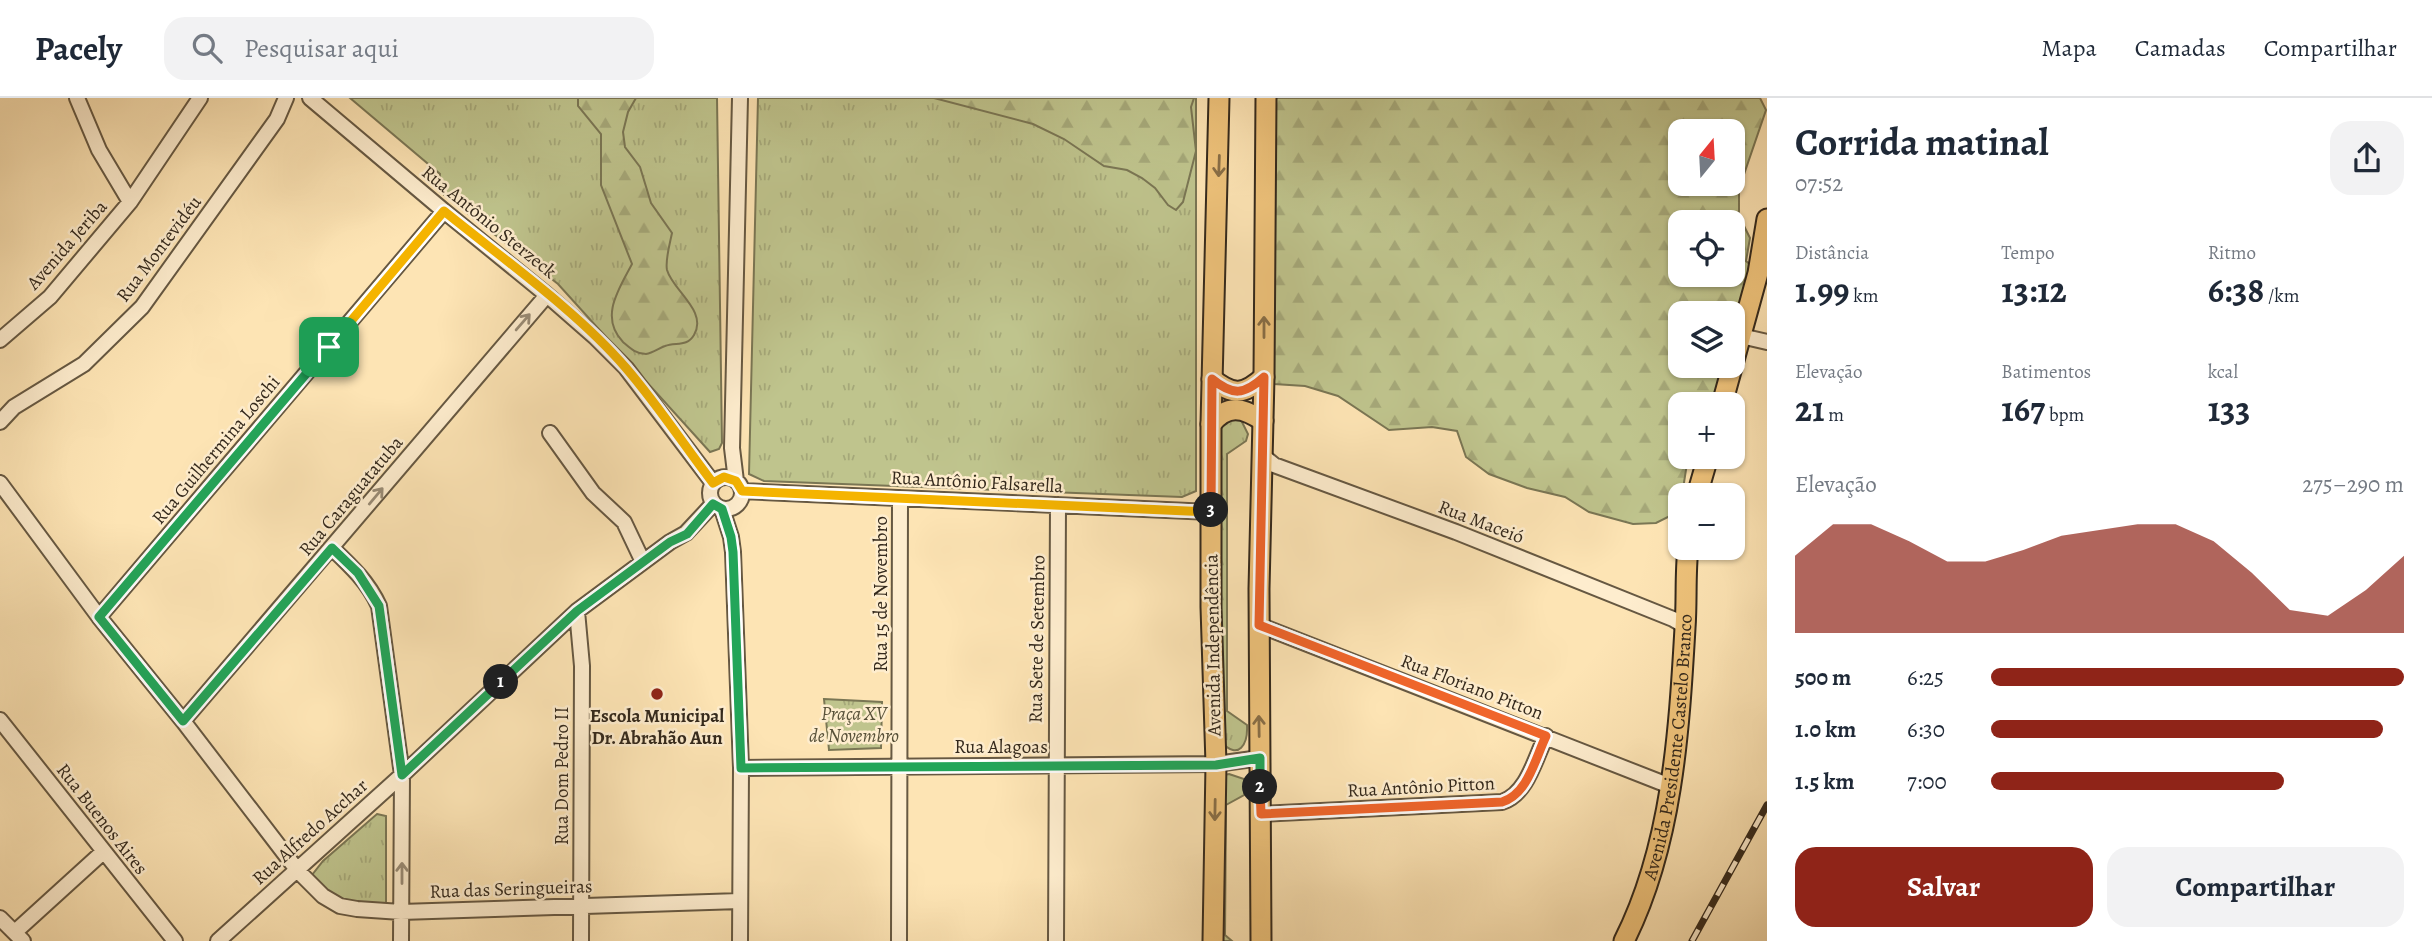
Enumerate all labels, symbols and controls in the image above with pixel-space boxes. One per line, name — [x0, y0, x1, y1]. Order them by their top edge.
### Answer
search box — [164, 17, 654, 80]
text: Pacely — [35, 26, 122, 71]
icon: search — [188, 29, 226, 67]
text: Pesquisar aqui — [244, 31, 399, 66]
text: Mapa — [2042, 32, 2097, 64]
text: Camadas — [2135, 32, 2226, 64]
text: Compartilhar — [2264, 32, 2397, 64]
text: Corrida matinal — [1795, 116, 2049, 168]
north arrow — [1668, 119, 1745, 196]
map controls — [1668, 119, 1745, 560]
button: share — [2330, 121, 2404, 195]
one-way arrow — [1212, 154, 1226, 177]
street label: Rua Antônio Sterzeck — [416, 159, 562, 285]
text: 07:52 — [1795, 168, 1843, 199]
street label: Rua Montevidéu — [110, 190, 208, 308]
street label: Avenida Jeriba — [20, 194, 113, 296]
button: locate — [1668, 210, 1745, 287]
text: Distância — [1795, 240, 1869, 266]
text: Tempo — [2001, 240, 2054, 266]
text: Ritmo — [2208, 240, 2256, 266]
text: 1.99 — [1795, 266, 1850, 314]
text: 13:12 — [2001, 266, 2067, 314]
text: 6:38 — [2208, 266, 2264, 314]
text: km — [1850, 283, 1879, 309]
text: /km — [2264, 283, 2299, 309]
button: layers — [1668, 301, 1745, 378]
one-way arrow — [515, 313, 531, 331]
one-way arrow — [1257, 316, 1271, 339]
pin — [299, 317, 359, 377]
icon: arrive — [310, 328, 348, 366]
text: Elevação — [1795, 359, 1863, 385]
text: Batimentos — [2001, 359, 2091, 385]
text: kcal — [2208, 359, 2238, 385]
street label: Rua Guilhermina Loschi — [146, 370, 286, 530]
text: 21 — [1795, 385, 1824, 433]
text: 167 — [2001, 385, 2045, 433]
text: 133 — [2208, 385, 2250, 433]
button: + — [1668, 392, 1745, 469]
text: m — [1824, 402, 1844, 428]
text: bpm — [2045, 402, 2084, 428]
street label: Rua Caraguatatuba — [293, 430, 409, 562]
street label: Rua Antônio Falsarella — [890, 465, 1064, 500]
text: Elevação — [1795, 469, 1877, 500]
text: 275–290 m — [2302, 469, 2404, 500]
button: − — [1668, 483, 1745, 560]
one-way arrow — [369, 487, 384, 505]
pin: 3 — [1194, 492, 1228, 528]
street label: Rua Maceió — [1434, 494, 1528, 550]
text: 3 — [1206, 496, 1215, 522]
street label: Rua 15 de Novembro — [868, 516, 894, 672]
street label: Avenida Independência — [1198, 554, 1228, 737]
street label: Rua Sete de Setembro — [1023, 555, 1051, 723]
street label: Avenida Presidente Castelo Branco — [1636, 613, 1699, 884]
street label: Rua Floriano Pitton — [1397, 648, 1547, 726]
text: 500 m — [1795, 662, 1851, 693]
text: 6:25 — [1907, 662, 1944, 693]
pin: 1 — [484, 664, 518, 700]
text: 1 — [497, 668, 504, 694]
marker: Escola Municipal Dr. Abrahão Aun — [649, 686, 665, 702]
park label: Praça XV de Novembro — [809, 701, 899, 749]
place label: Escola Municipal Dr. Abrahão Aun — [590, 703, 724, 751]
street label: Rua Dom Pedro II — [549, 707, 575, 845]
text: 1.0 km — [1795, 714, 1856, 745]
text: 6:30 — [1907, 714, 1945, 745]
one-way arrow — [1252, 715, 1266, 738]
street label: Rua Alagoas — [954, 734, 1048, 760]
street label: Rua Buenos Aires — [50, 758, 154, 880]
text: 1.5 km — [1795, 766, 1855, 797]
text: 7:00 — [1907, 766, 1947, 797]
pin: 2 — [1242, 770, 1278, 804]
street label: Rua Antônio Pitton — [1346, 770, 1496, 804]
street label: Rua Alfredo Acchar — [246, 773, 374, 891]
text: 2 — [1255, 773, 1264, 799]
one-way arrow — [1208, 798, 1222, 821]
button: Salvar — [1795, 847, 2093, 927]
button: Compartilhar — [2107, 847, 2404, 927]
one-way arrow — [395, 862, 409, 885]
street label: Rua das Seringueiras — [429, 873, 593, 905]

